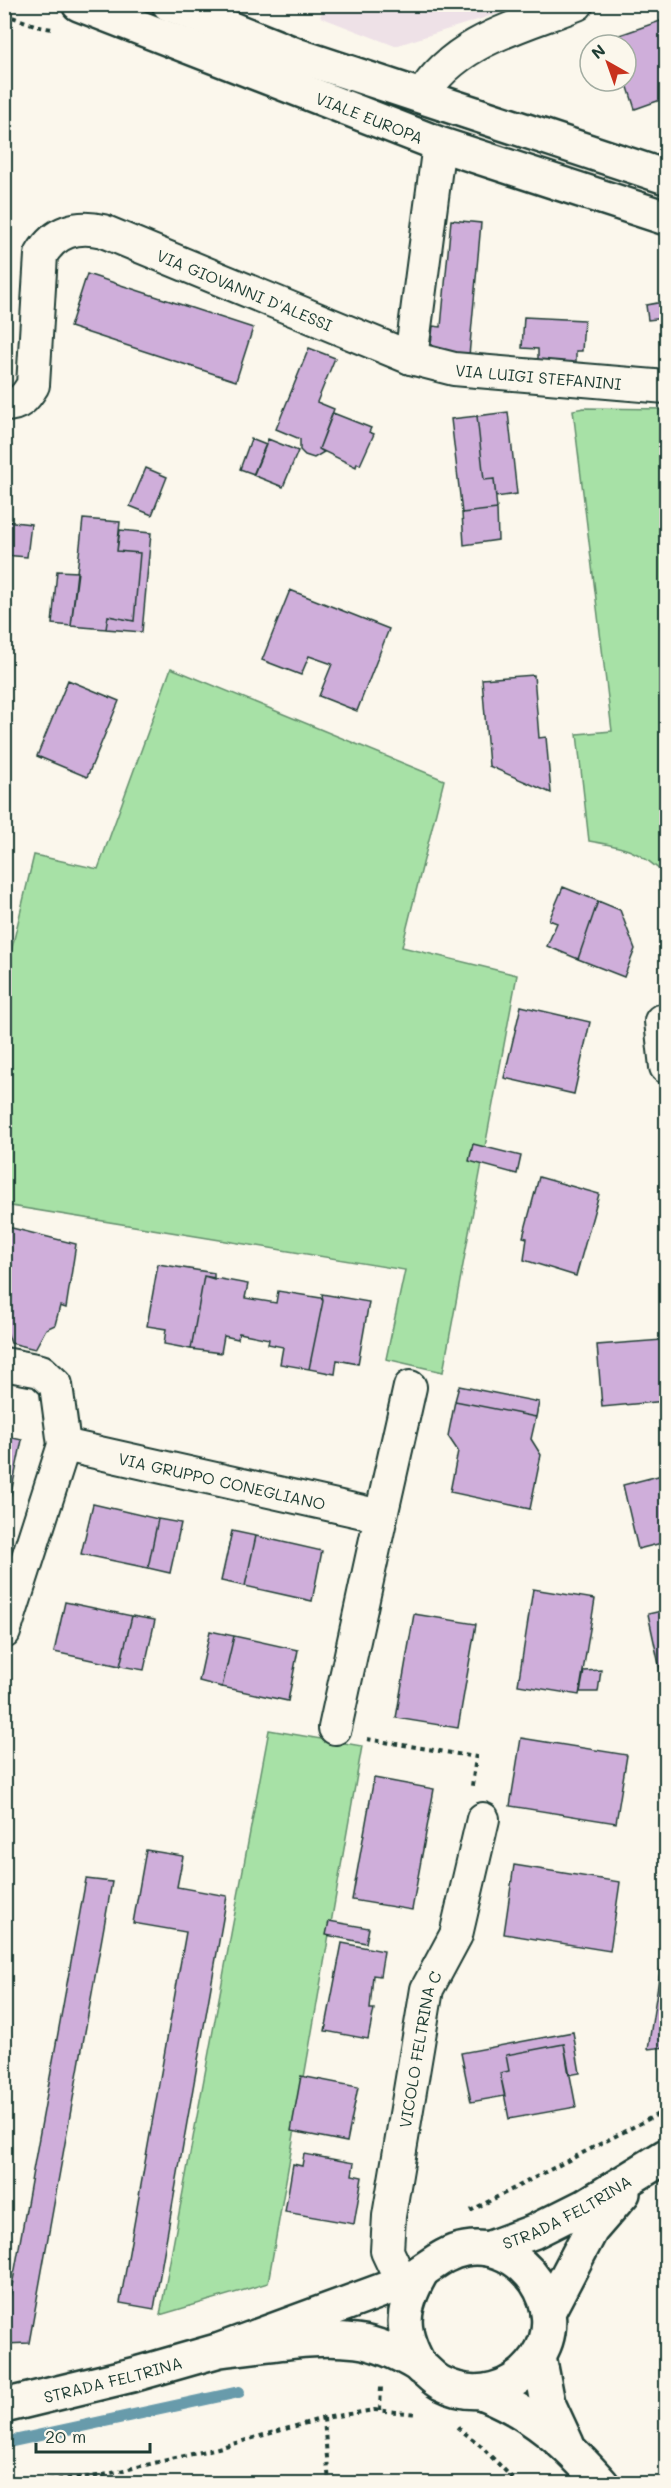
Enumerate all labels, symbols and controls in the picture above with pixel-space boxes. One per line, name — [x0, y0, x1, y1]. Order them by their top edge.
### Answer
north arrow — [578, 33, 638, 93]
text: N — [587, 39, 609, 63]
street label: VIALE EUROPA — [313, 87, 426, 147]
street label: VIA GIOVANNI D'ALESSI — [154, 244, 336, 335]
street label: VIA LUIGI STEFANINI — [454, 359, 622, 394]
street label: VIA GRUPPO CONEGLIANO — [117, 1447, 328, 1514]
street label: VICOLO FELTRINA C — [393, 1967, 445, 2129]
street label: STRADA FELTRINA — [499, 2170, 635, 2253]
street label: STRADA FELTRINA — [41, 2351, 184, 2407]
scale bar — [36, 2416, 150, 2454]
text: 20 m — [45, 2424, 86, 2448]

